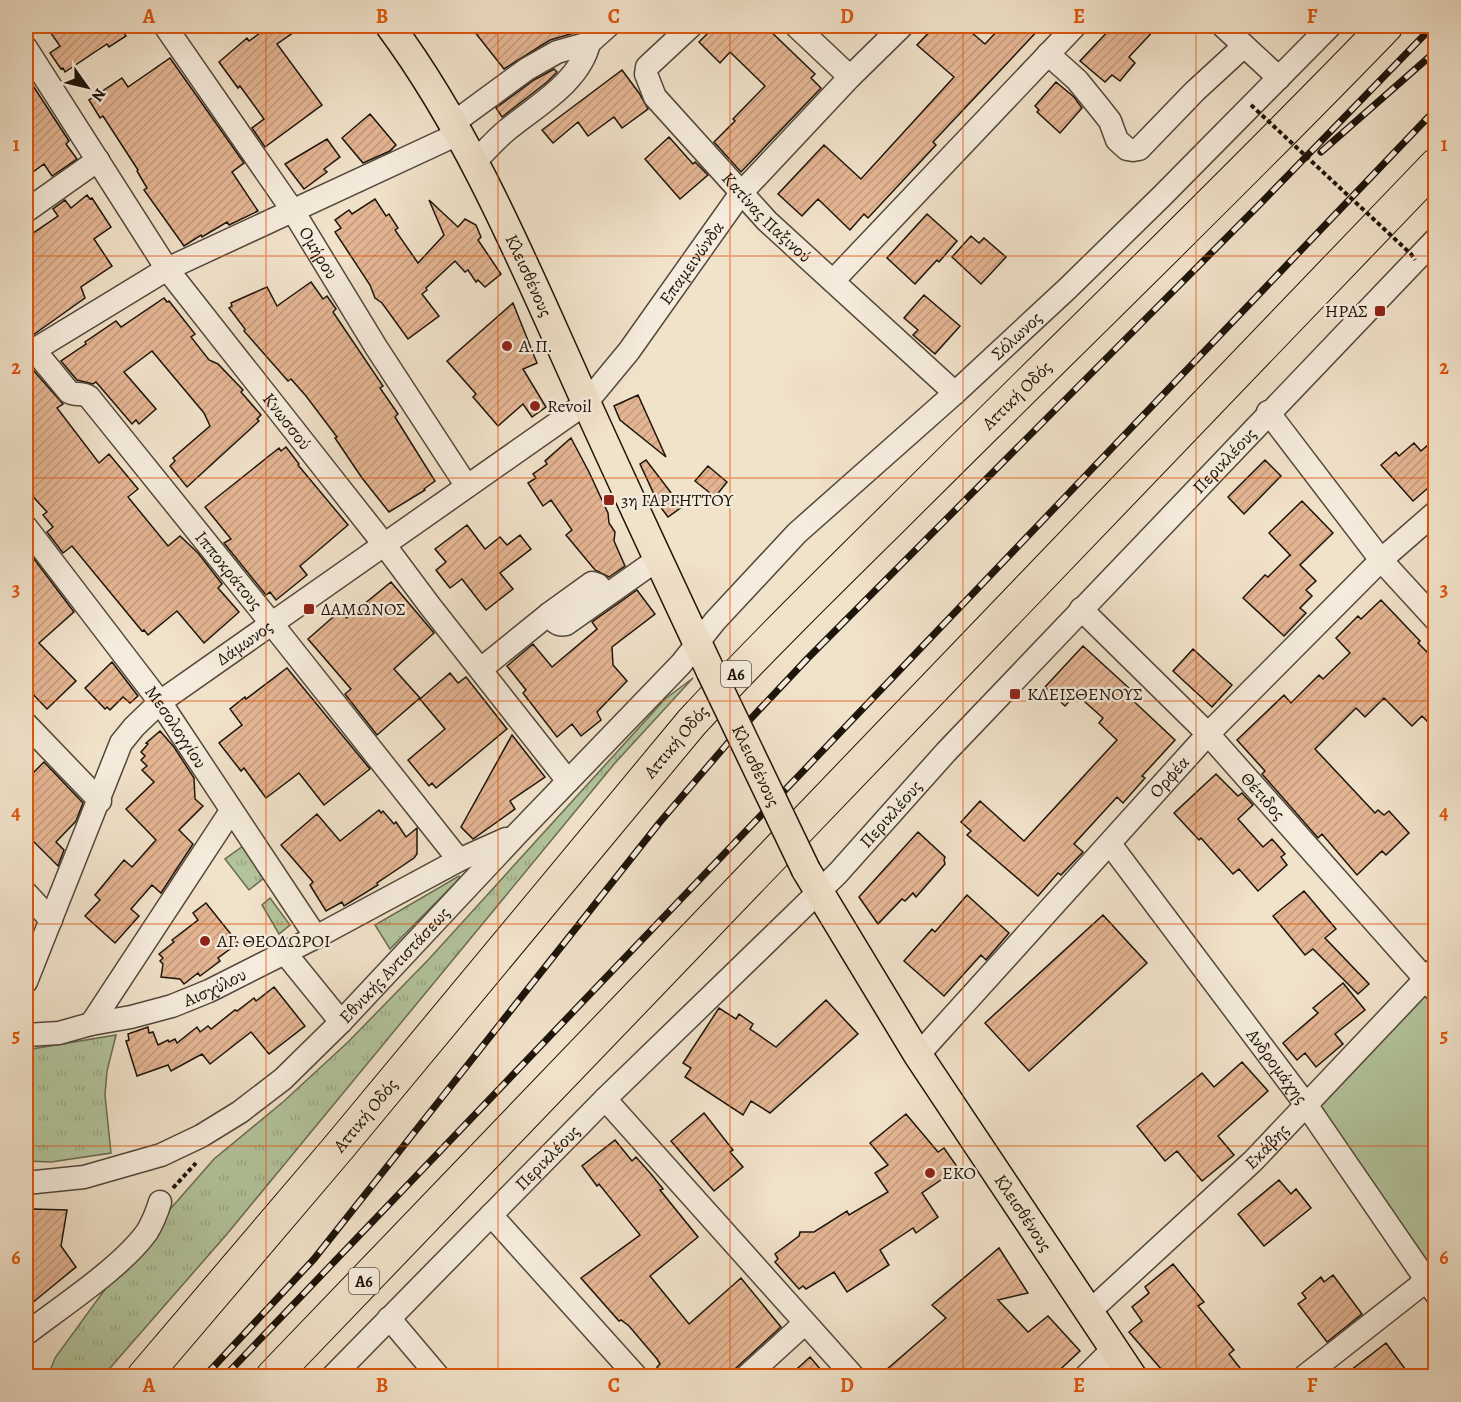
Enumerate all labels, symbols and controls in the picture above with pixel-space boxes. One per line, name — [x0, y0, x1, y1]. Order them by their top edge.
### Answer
text: A — [142, 3, 156, 30]
text: B — [376, 3, 388, 30]
text: C — [608, 3, 620, 30]
text: D — [840, 3, 854, 30]
text: E — [1073, 3, 1085, 30]
text: F — [1307, 3, 1318, 30]
north arrow — [57, 57, 117, 117]
text: N — [86, 84, 111, 106]
text: 1 — [12, 131, 20, 158]
text: 1 — [1440, 131, 1448, 158]
street label: Κατίνας Παξινού — [716, 167, 817, 268]
street label: Επαμεινώνδα — [654, 216, 730, 309]
street label: Ομήρου — [293, 222, 344, 284]
street label: Κλεισθένους — [500, 230, 558, 321]
place label: ΗΡΑΣ — [1325, 299, 1368, 323]
marker: ΗΡΑΣ — [1373, 304, 1387, 318]
street label: Σόλωνος — [986, 306, 1047, 365]
place label: Α.Π. — [518, 334, 553, 358]
marker: Α.Π. — [500, 339, 514, 353]
text: 2 — [11, 354, 21, 381]
text: 2 — [1439, 354, 1449, 381]
street label: Αττική Οδός — [976, 355, 1057, 436]
street label: Κνωσσού — [257, 388, 317, 455]
place label: Revoil — [547, 394, 592, 418]
marker: Revoil — [528, 399, 542, 413]
street label: Περικλέους — [1187, 422, 1262, 499]
place label: 3η ΓΑΡΓΗΤΤΟΥ — [621, 488, 734, 512]
marker: 3η ΓΑΡΓΗΤΤΟΥ — [602, 493, 616, 507]
street label: Ιπποκράτους — [190, 526, 268, 615]
text: 3 — [12, 576, 20, 603]
text: 3 — [1440, 576, 1448, 603]
place label: ΔΑΜΩΝΟΣ — [321, 597, 406, 621]
marker: ΔΑΜΩΝΟΣ — [302, 602, 316, 616]
street label: Δάμωνος — [211, 615, 277, 671]
road number: Α6 — [721, 661, 751, 687]
street label: Μεσολογγίου — [140, 680, 213, 773]
place label: ΚΛΕΙΣΘΕΝΟΥΣ — [1027, 682, 1143, 706]
marker: ΚΛΕΙΣΘΕΝΟΥΣ — [1008, 687, 1022, 701]
street label: Αττική Οδός — [638, 700, 714, 784]
street label: Κλεισθένους — [726, 721, 786, 811]
street label: Ορφέα — [1144, 750, 1195, 803]
street label: Θέτιδος — [1235, 767, 1291, 825]
street label: Περικλέους — [854, 775, 927, 853]
text: 4 — [11, 799, 21, 826]
text: 4 — [1439, 799, 1449, 826]
street label: Εθνικής Αντιστάσεως — [334, 901, 455, 1029]
place label: ΑΓ. ΘΕΟΔΩΡΟΙ — [216, 929, 330, 953]
marker: ΑΓ. ΘΕΟΔΩΡΟΙ — [198, 934, 212, 948]
street label: Αισχύλου — [179, 962, 250, 1013]
text: 5 — [12, 1022, 20, 1049]
text: 5 — [1440, 1022, 1448, 1049]
street label: Ανδρομάχης — [1240, 1023, 1313, 1109]
street label: Αττική Οδός — [327, 1073, 403, 1158]
street label: Εκάβης — [1240, 1118, 1294, 1175]
street label: Περικλέους — [510, 1120, 585, 1196]
place label: ΕΚΟ — [942, 1161, 976, 1185]
marker: ΕΚΟ — [923, 1166, 937, 1180]
street label: Κλεισθένους — [989, 1170, 1058, 1256]
text: 6 — [11, 1244, 21, 1271]
text: 6 — [1439, 1244, 1449, 1271]
road number: Α6 — [349, 1268, 379, 1294]
text: A — [142, 1372, 156, 1399]
text: B — [376, 1372, 388, 1399]
text: C — [608, 1372, 620, 1399]
text: D — [840, 1372, 854, 1399]
text: E — [1073, 1372, 1085, 1399]
text: F — [1307, 1372, 1318, 1399]

